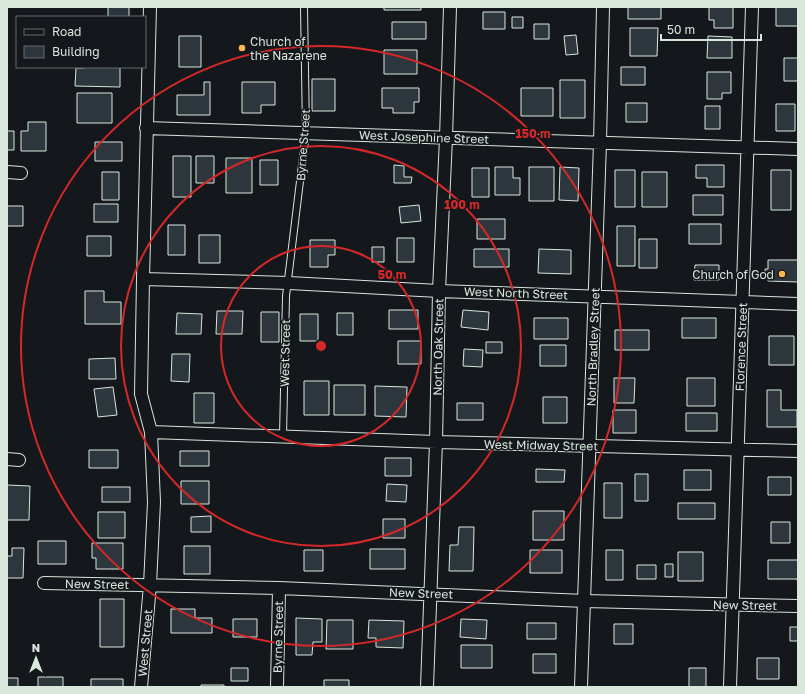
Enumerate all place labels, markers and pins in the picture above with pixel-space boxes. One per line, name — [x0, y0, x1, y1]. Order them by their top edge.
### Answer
place label: Church of the Nazarene — [250, 34, 327, 63]
marker: Church of the Nazarene — [237, 43, 247, 53]
place label: Church of God — [692, 267, 774, 282]
marker: Church of God — [777, 269, 787, 279]
centre of rings — [314, 339, 328, 353]

